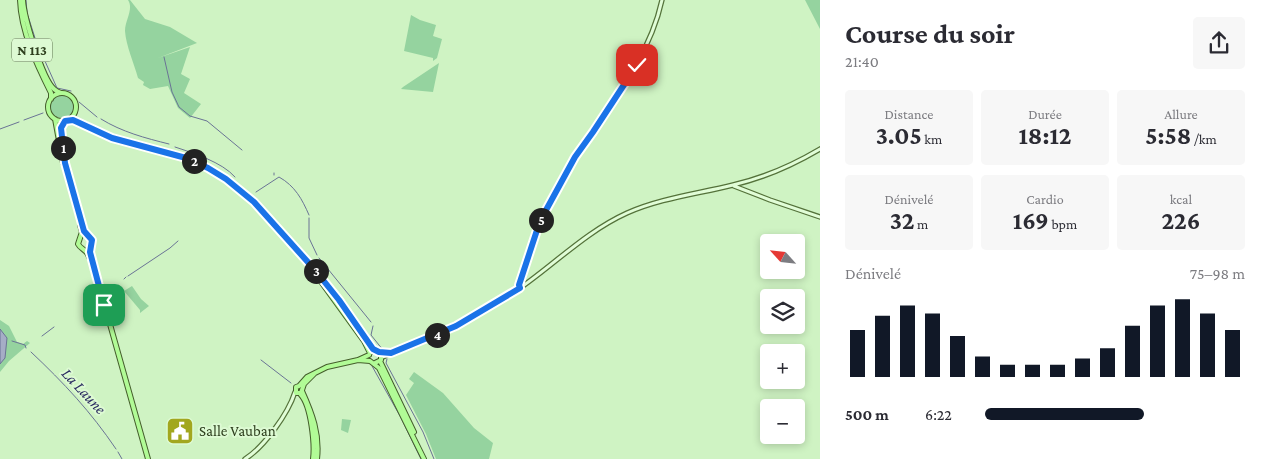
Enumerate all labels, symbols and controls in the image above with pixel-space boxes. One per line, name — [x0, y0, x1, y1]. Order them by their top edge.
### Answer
button: share — [1193, 17, 1245, 69]
text: Course du soir — [845, 18, 1015, 49]
road number: N 113 — [12, 38, 52, 62]
pin — [616, 44, 658, 86]
icon: check — [623, 51, 651, 79]
text: 21:40 — [845, 53, 879, 70]
text: Distance — [885, 106, 933, 122]
text: Durée — [1028, 106, 1062, 122]
text: Allure — [1164, 106, 1198, 122]
text: 3.05 — [876, 122, 922, 149]
text: 18:12 — [1019, 122, 1071, 149]
text: 5:58 — [1145, 122, 1191, 149]
text: km — [922, 131, 942, 147]
text: /km — [1191, 131, 1217, 147]
pin: 1 — [50, 136, 76, 160]
text: 1 — [61, 140, 66, 156]
pin: 2 — [182, 148, 206, 174]
text: 2 — [191, 153, 198, 169]
text: Dénivelé — [885, 191, 933, 207]
text: Cardio — [1026, 191, 1064, 207]
text: kcal — [1170, 191, 1192, 207]
text: 32 — [890, 207, 914, 234]
text: 169 — [1013, 207, 1049, 234]
text: 226 — [1162, 207, 1200, 234]
pin: 5 — [528, 208, 554, 232]
text: 5 — [538, 212, 545, 228]
text: m — [914, 216, 928, 232]
text: bpm — [1049, 216, 1077, 232]
north arrow — [760, 234, 805, 279]
map controls — [760, 234, 805, 444]
pin: 3 — [304, 258, 328, 284]
text: 3 — [313, 263, 320, 279]
text: Dénivelé — [845, 265, 901, 282]
text: 75–98 m — [1190, 265, 1245, 282]
pin — [83, 284, 125, 326]
button: layers — [760, 289, 805, 334]
icon: arrive — [90, 291, 118, 319]
pin: 4 — [424, 322, 450, 348]
text: 4 — [434, 327, 441, 343]
button: + — [760, 344, 805, 389]
water label: La Laune — [59, 365, 109, 417]
button: − — [760, 399, 805, 444]
text: 500 m — [845, 406, 889, 423]
text: 6:22 — [925, 406, 952, 423]
public building icon: Salle Vauban — [165, 416, 195, 446]
place label: Salle Vauban — [199, 423, 276, 439]

